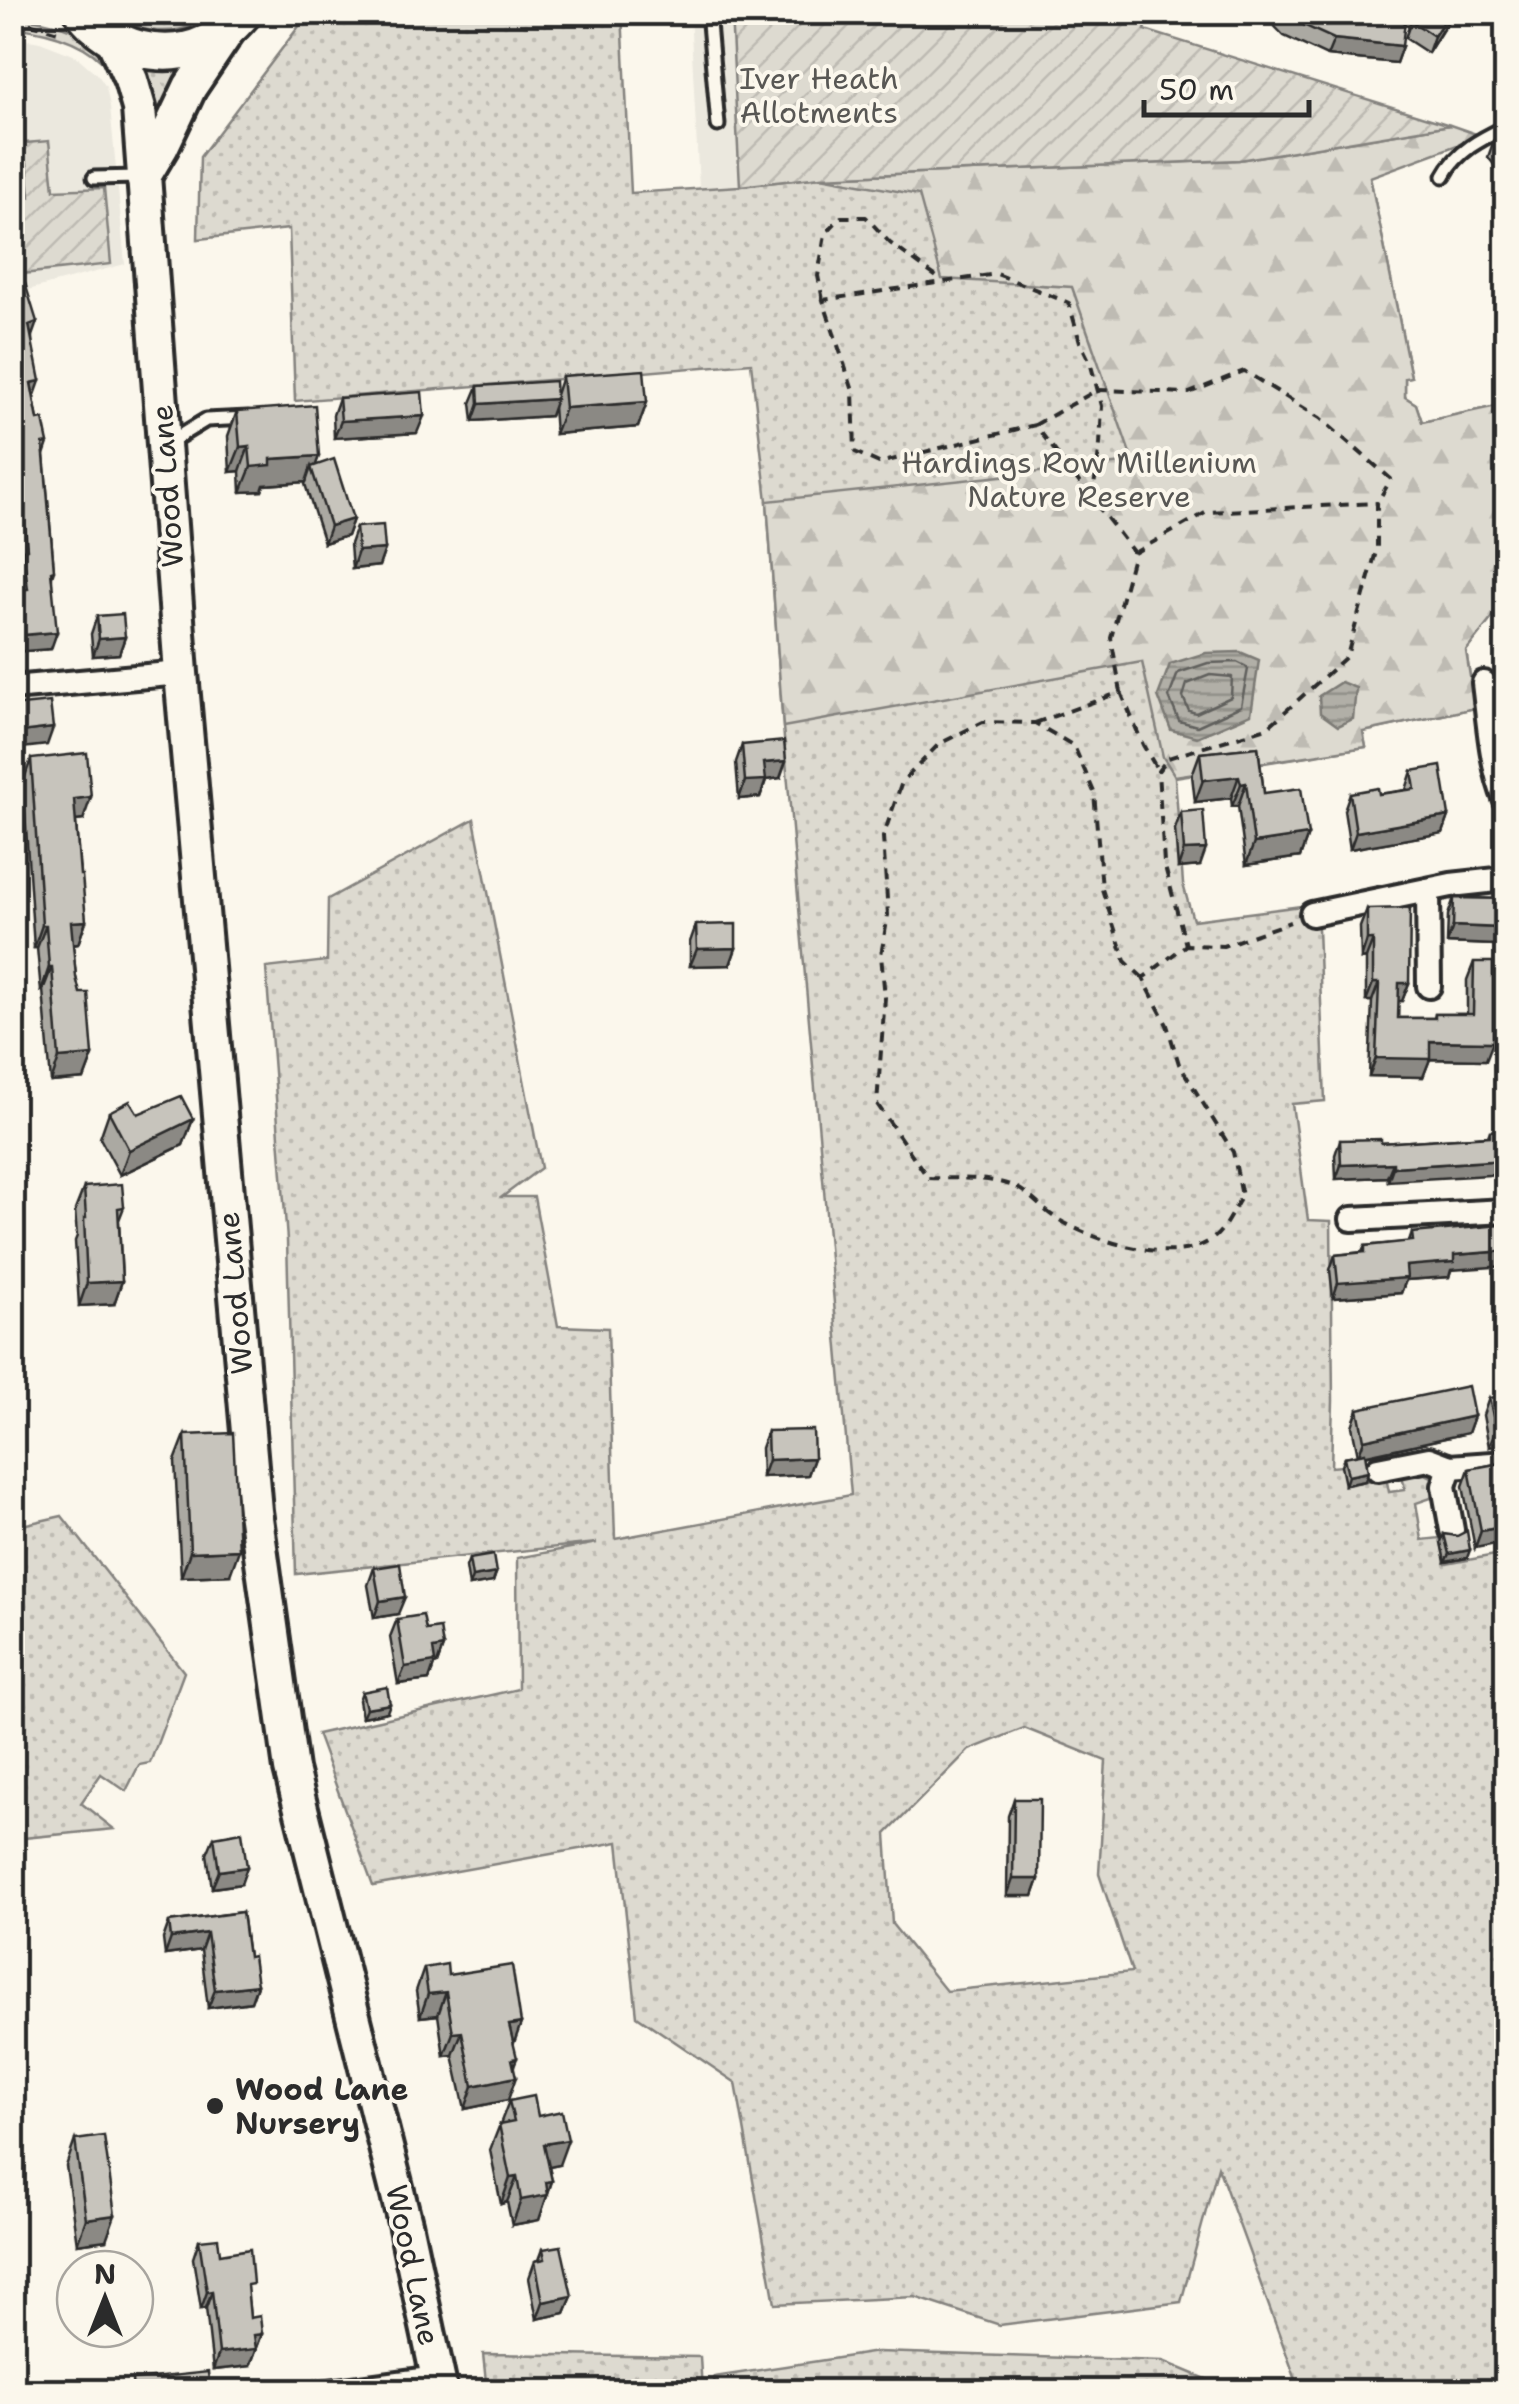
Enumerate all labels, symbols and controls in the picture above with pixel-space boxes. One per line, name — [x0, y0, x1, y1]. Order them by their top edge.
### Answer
scale bar — [1144, 55, 1309, 117]
park label: Iver Heath Allotments — [739, 58, 899, 133]
text: 50 m — [1159, 69, 1234, 110]
street label: Wood Lane — [141, 403, 193, 569]
park label: Hardings Row Millenium Nature Reserve — [901, 442, 1257, 517]
street label: Wood Lane — [207, 1210, 263, 1376]
place label: Wood Lane Nursery — [235, 2069, 408, 2144]
marker: Wood Lane Nursery — [204, 2095, 226, 2117]
street label: Wood Lane — [376, 2181, 450, 2349]
north arrow — [55, 2249, 155, 2349]
text: N — [94, 2255, 116, 2293]

